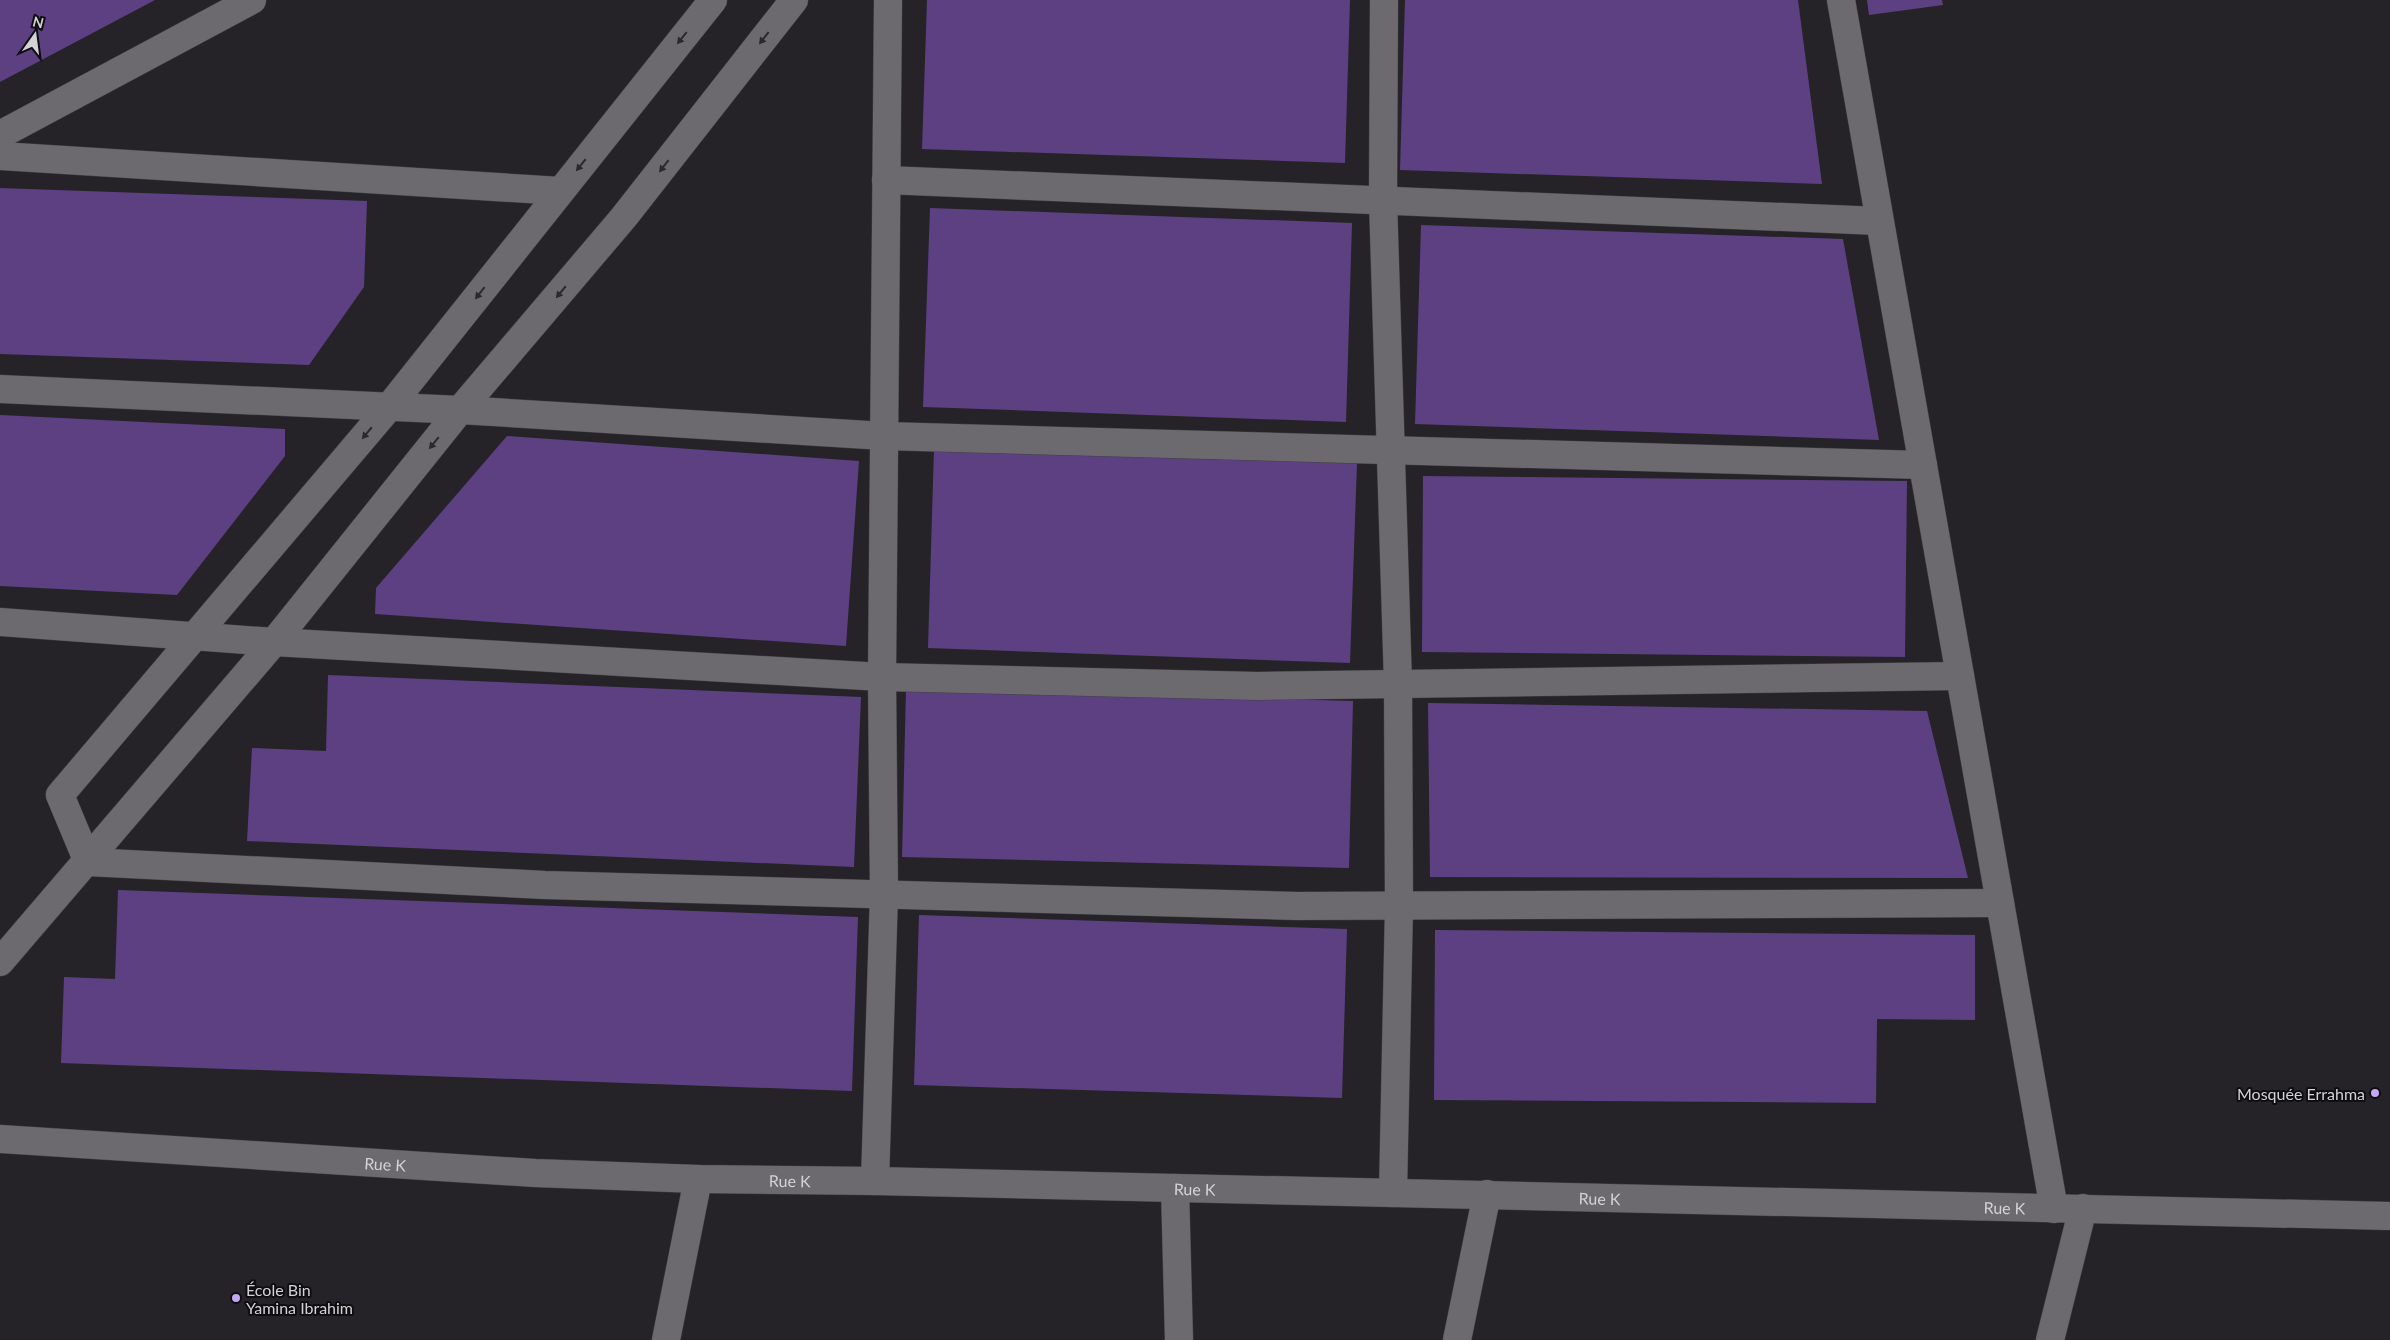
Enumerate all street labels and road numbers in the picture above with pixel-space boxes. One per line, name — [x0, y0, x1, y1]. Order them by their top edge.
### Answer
street label: Rue K — [364, 1153, 407, 1174]
street label: Rue K — [769, 1170, 811, 1190]
street label: Rue K — [1174, 1178, 1216, 1198]
street label: Rue K — [1578, 1188, 1621, 1208]
street label: Rue K — [1983, 1197, 2026, 1217]

